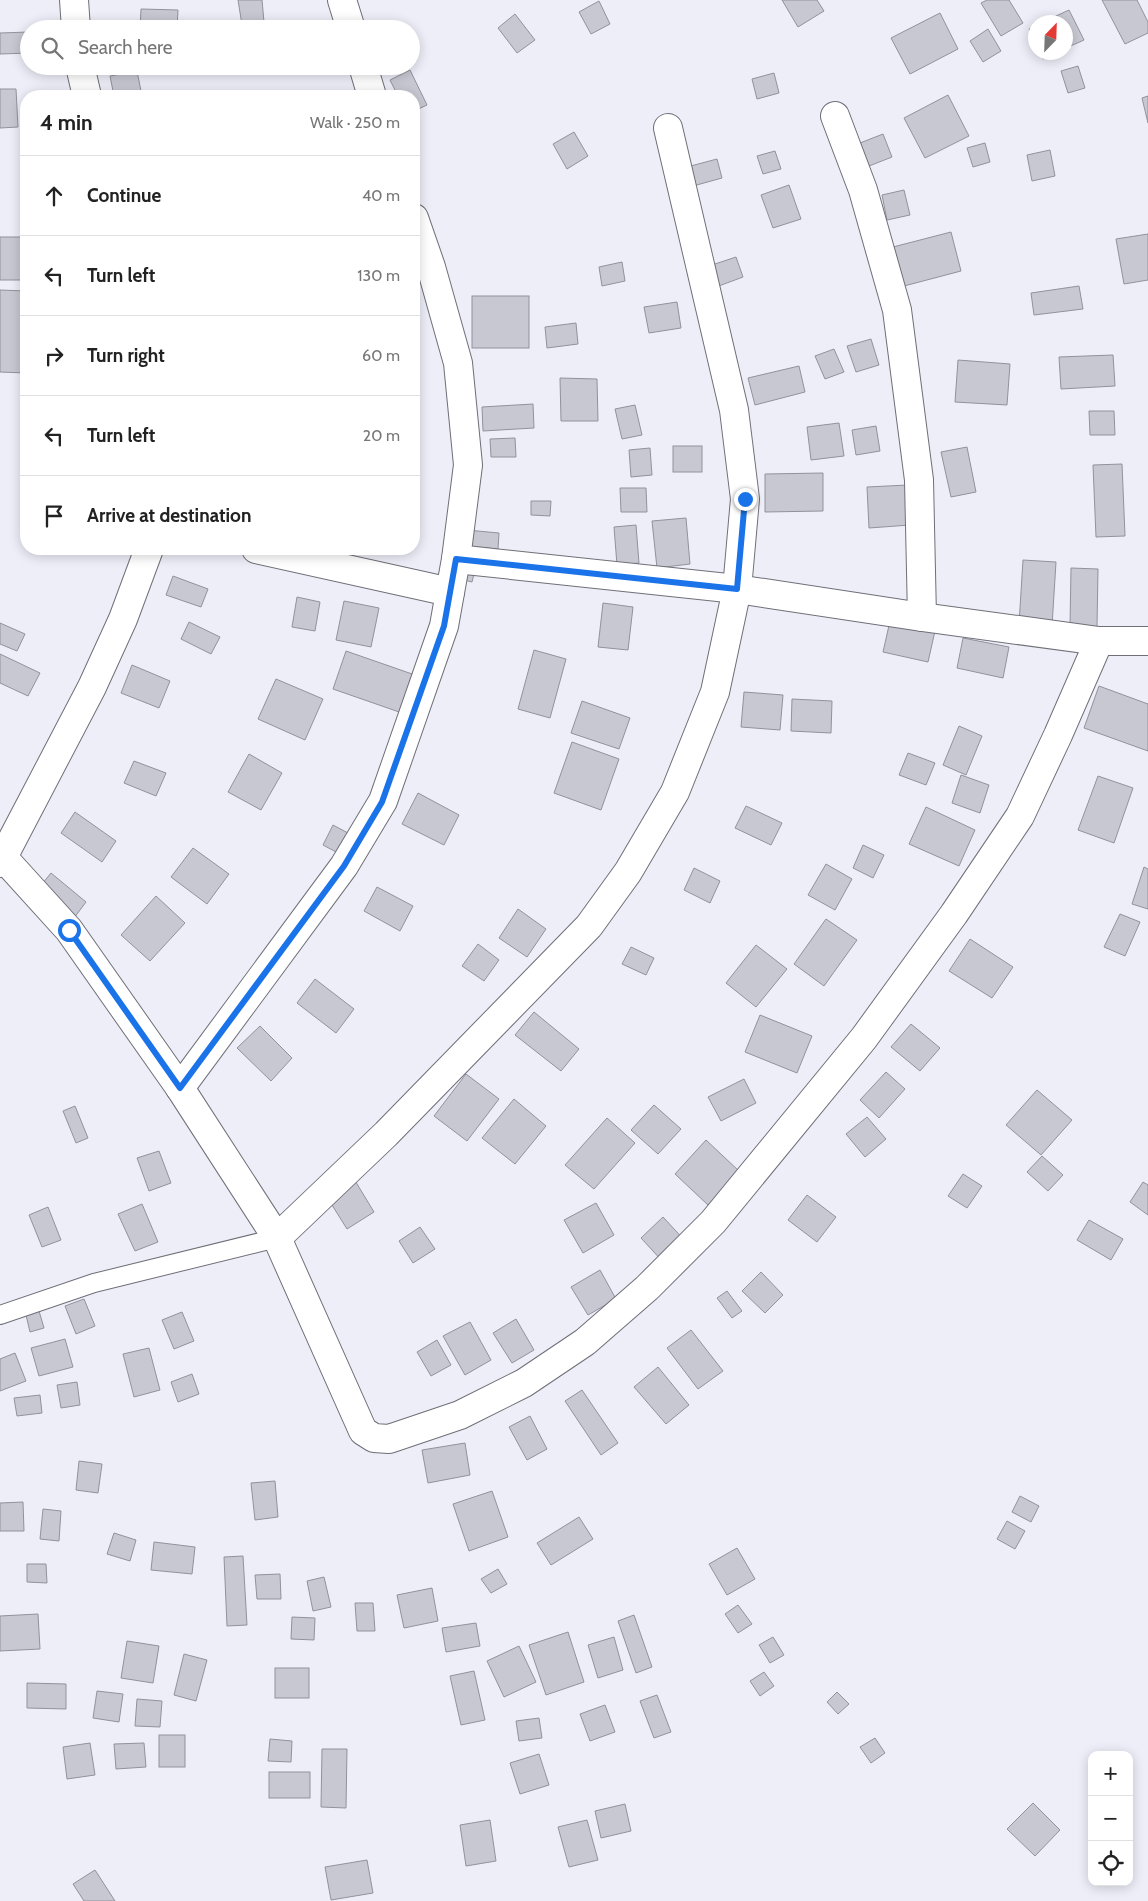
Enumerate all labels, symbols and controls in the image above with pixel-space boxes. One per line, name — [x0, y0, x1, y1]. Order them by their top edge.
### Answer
north arrow — [1028, 15, 1073, 60]
search box — [20, 20, 420, 75]
icon: search — [38, 34, 66, 62]
text: Search here — [78, 36, 172, 59]
text: 4 min — [40, 110, 93, 135]
text: Walk · 250 m — [310, 113, 400, 132]
icon: ahead — [40, 182, 68, 210]
text: Continue — [87, 184, 161, 207]
text: 40 m — [362, 186, 400, 205]
icon: left — [40, 262, 68, 290]
text: Turn left — [87, 264, 155, 287]
text: 130 m — [357, 266, 400, 285]
icon: right — [40, 342, 68, 370]
text: Turn right — [87, 344, 165, 367]
text: 60 m — [362, 346, 400, 365]
icon: left — [40, 422, 68, 450]
text: Turn left — [87, 424, 155, 447]
text: 20 m — [363, 426, 400, 445]
route end — [734, 488, 757, 511]
icon: arrive — [40, 502, 68, 530]
text: Arrive at destination — [87, 504, 251, 527]
route start — [58, 919, 81, 942]
map controls — [1088, 1751, 1133, 1886]
button: + — [1088, 1751, 1133, 1796]
button: − — [1088, 1796, 1133, 1841]
button: locate — [1088, 1841, 1133, 1886]

